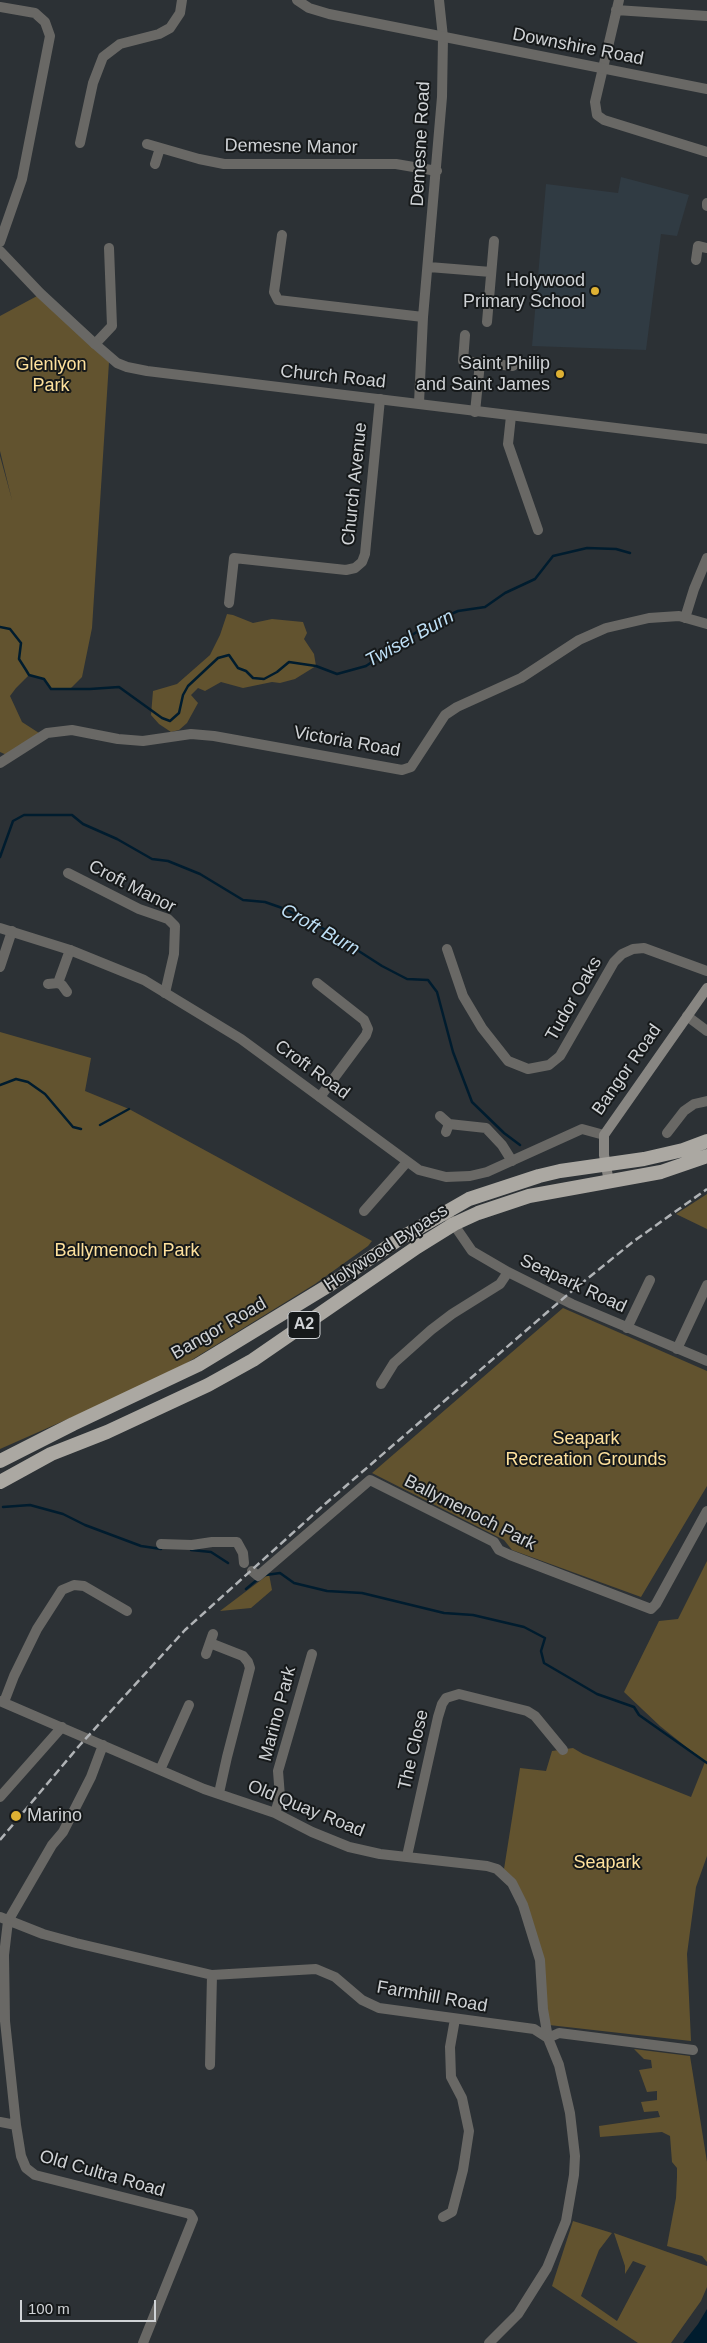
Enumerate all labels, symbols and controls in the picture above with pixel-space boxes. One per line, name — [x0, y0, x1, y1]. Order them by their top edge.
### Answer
street label: Downshire Road — [511, 24, 645, 70]
street label: Demesne Road — [407, 81, 435, 207]
street label: Demesne Manor — [224, 135, 358, 159]
place label: Holywood Primary School — [463, 270, 585, 312]
marker: Holywood Primary School — [589, 285, 601, 297]
place label: Saint Philip and Saint James — [416, 353, 550, 396]
park label: Glenlyon Park — [15, 354, 87, 396]
street label: Church Road — [279, 361, 387, 393]
marker: Saint Philip and Saint James — [554, 368, 566, 380]
street label: Church Avenue — [338, 421, 372, 547]
water label: Twisel Burn — [362, 605, 458, 673]
street label: Victoria Road — [292, 722, 402, 762]
street label: Croft Manor — [85, 856, 179, 918]
water label: Croft Burn — [277, 899, 363, 961]
street label: Tudor Oaks — [541, 953, 607, 1045]
street label: Bangor Road — [588, 1020, 666, 1120]
street label: Croft Road — [270, 1036, 354, 1104]
street label: Holywood Bypass — [320, 1200, 452, 1296]
park label: Ballymenoch Park — [54, 1240, 200, 1262]
street label: Seapark Road — [516, 1250, 630, 1318]
street label: Bangor Road — [168, 1293, 270, 1365]
road number: A2 — [288, 1312, 320, 1338]
park label: Seapark Recreation Grounds — [505, 1428, 667, 1470]
street label: Ballymenoch Park — [400, 1470, 540, 1556]
street label: Marino Park — [255, 1664, 301, 1764]
street label: The Close — [394, 1708, 434, 1792]
street label: Old Quay Road — [244, 1776, 368, 1842]
place label: Marino — [27, 1805, 82, 1827]
marker: Marino — [9, 1809, 23, 1823]
park label: Seapark — [573, 1852, 641, 1874]
street label: Farmhill Road — [375, 1977, 489, 2017]
street label: Old Cultra Road — [37, 2146, 167, 2202]
scale bar — [22, 2290, 159, 2322]
text: 100 m — [28, 2300, 70, 2317]

